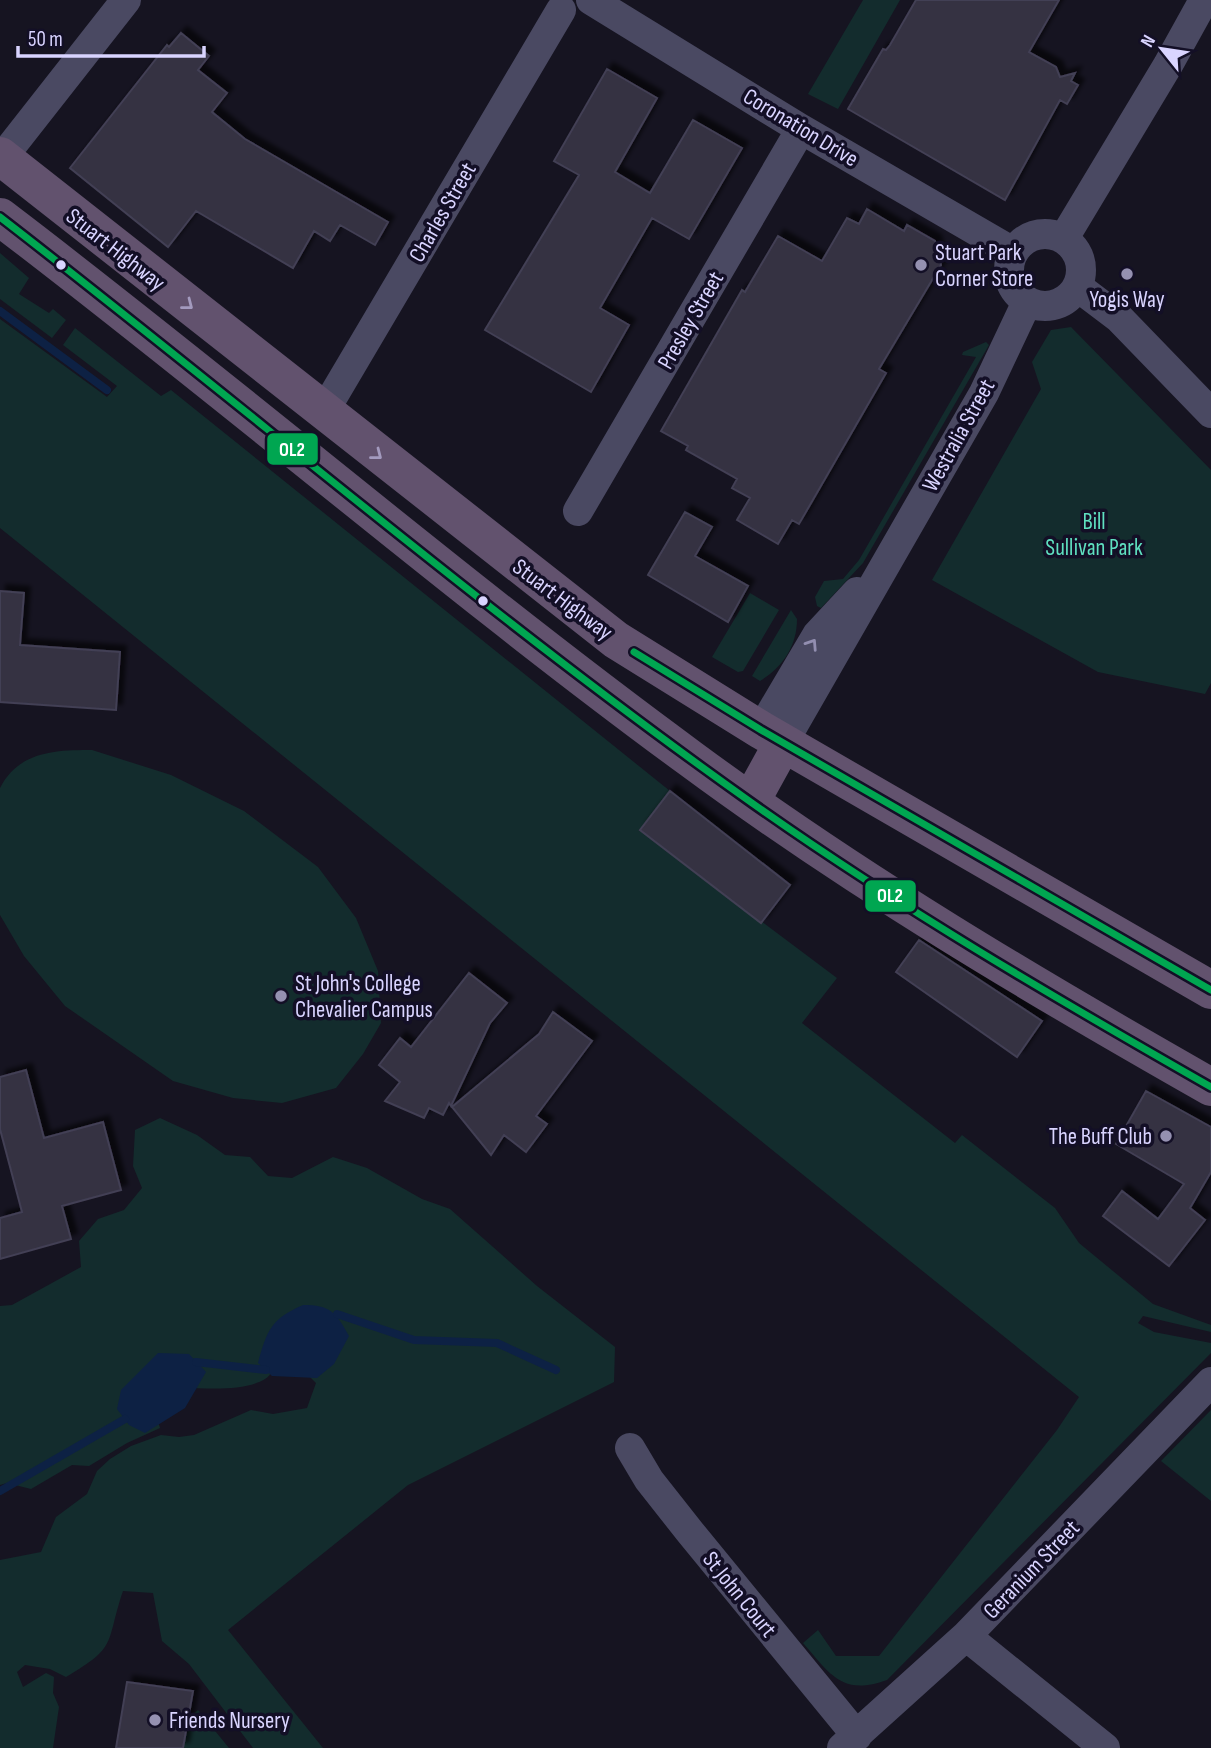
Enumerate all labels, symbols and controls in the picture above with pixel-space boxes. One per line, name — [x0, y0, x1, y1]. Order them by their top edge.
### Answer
scale bar — [18, 14, 203, 58]
north arrow — [1127, 14, 1197, 84]
text: 50 m — [28, 27, 63, 52]
text: N — [1136, 31, 1161, 51]
street label: Coronation Drive — [738, 83, 863, 173]
street label: Charles Street — [403, 158, 483, 267]
street label: Stuart Highway — [60, 202, 171, 297]
place label: Stuart Park Corner Store — [935, 239, 1033, 293]
marker: Stuart Park Corner Store — [913, 257, 929, 273]
unlabelled marker — [54, 258, 68, 272]
marker: Yogis Way — [1119, 266, 1135, 282]
street label: Presley Street — [652, 267, 730, 374]
place label: Yogis Way — [1089, 286, 1165, 314]
one-way arrow — [180, 297, 192, 310]
street label: Westralia Street — [917, 374, 1001, 497]
line badge: OL2 — [266, 432, 319, 466]
text: OL2 — [279, 439, 305, 462]
one-way arrow — [369, 446, 381, 459]
park label: Bill Sullivan Park — [1045, 508, 1143, 562]
street label: Stuart Highway — [507, 553, 618, 647]
unlabelled marker — [476, 594, 490, 608]
one-way arrow — [804, 639, 816, 652]
line badge: OL2 — [864, 879, 917, 913]
text: OL2 — [877, 885, 903, 908]
place label: St John's College Chevalier Campus — [295, 970, 433, 1024]
marker: St John's College Chevalier Campus — [273, 988, 289, 1004]
place label: The Buff Club — [1049, 1123, 1152, 1151]
marker: The Buff Club — [1158, 1128, 1174, 1144]
street label: Geranium Street — [978, 1514, 1086, 1625]
street label: St John Court — [696, 1546, 782, 1643]
place label: Friends Nursery — [169, 1707, 290, 1735]
marker: Friends Nursery — [147, 1712, 163, 1728]

